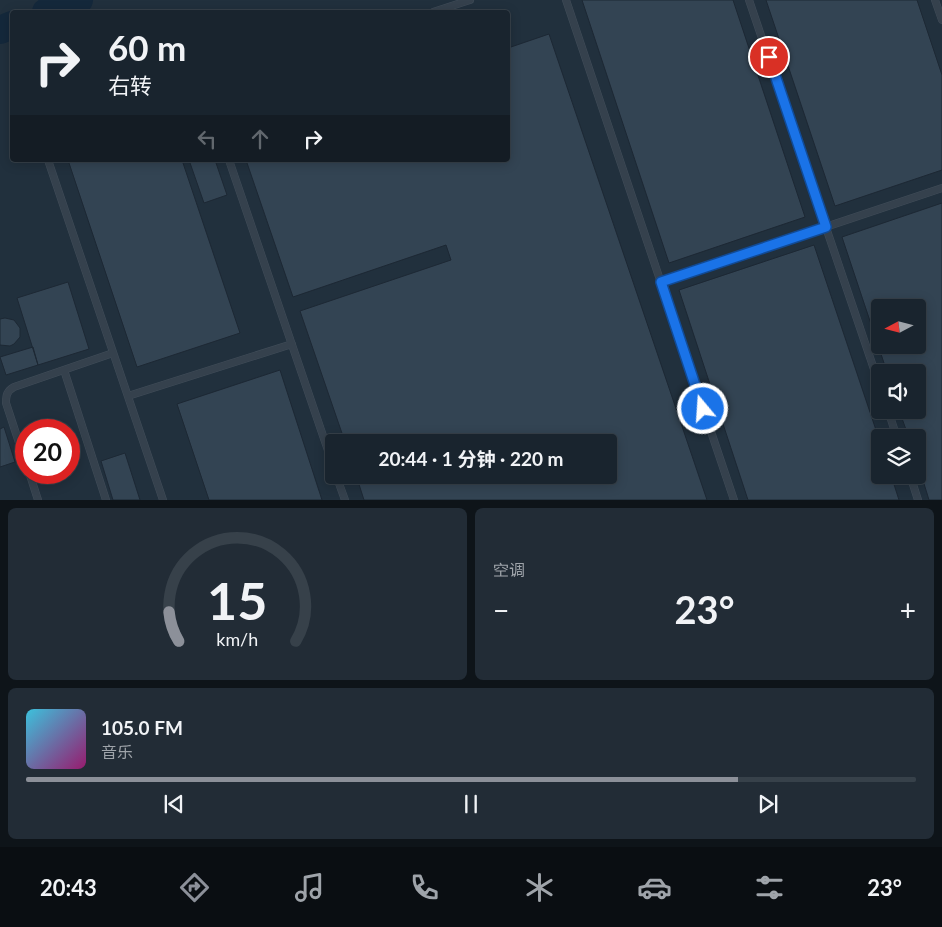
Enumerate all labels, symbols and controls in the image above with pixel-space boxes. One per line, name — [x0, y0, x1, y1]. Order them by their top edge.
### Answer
text: 60 m — [108, 26, 186, 68]
icon: right — [25, 30, 90, 95]
pin — [748, 36, 790, 78]
icon: arrive — [755, 43, 783, 71]
text: 右转 — [108, 72, 152, 99]
icon: left — [193, 125, 221, 153]
icon: ahead — [246, 125, 274, 153]
icon: right — [299, 125, 327, 153]
north arrow — [871, 299, 926, 354]
map controls — [871, 299, 926, 484]
button: sound — [871, 364, 926, 419]
position arrow — [676, 382, 728, 434]
speed limit sign: 20 — [15, 419, 80, 484]
button: layers — [871, 429, 926, 484]
text: 20:44 · 1 分钟 · 220 m — [378, 447, 564, 470]
text: 空调 — [493, 560, 525, 579]
text: 15 — [207, 569, 268, 631]
text: 23° — [675, 586, 734, 632]
text: − — [493, 593, 509, 627]
text: + — [900, 593, 916, 627]
text: km/h — [217, 628, 258, 650]
text: 105.0 FM — [101, 716, 183, 739]
text: 音乐 — [101, 742, 133, 761]
icon: previous — [160, 790, 188, 818]
icon: pause — [457, 790, 485, 818]
icon: next — [754, 790, 782, 818]
icon: directions — [177, 870, 212, 905]
icon: music — [292, 870, 327, 905]
icon: phone — [407, 870, 442, 905]
icon: climate — [522, 870, 557, 905]
icon: car — [637, 870, 672, 905]
icon: filters — [752, 870, 787, 905]
text: 20:43 — [40, 874, 97, 901]
text: 23° — [867, 874, 902, 901]

